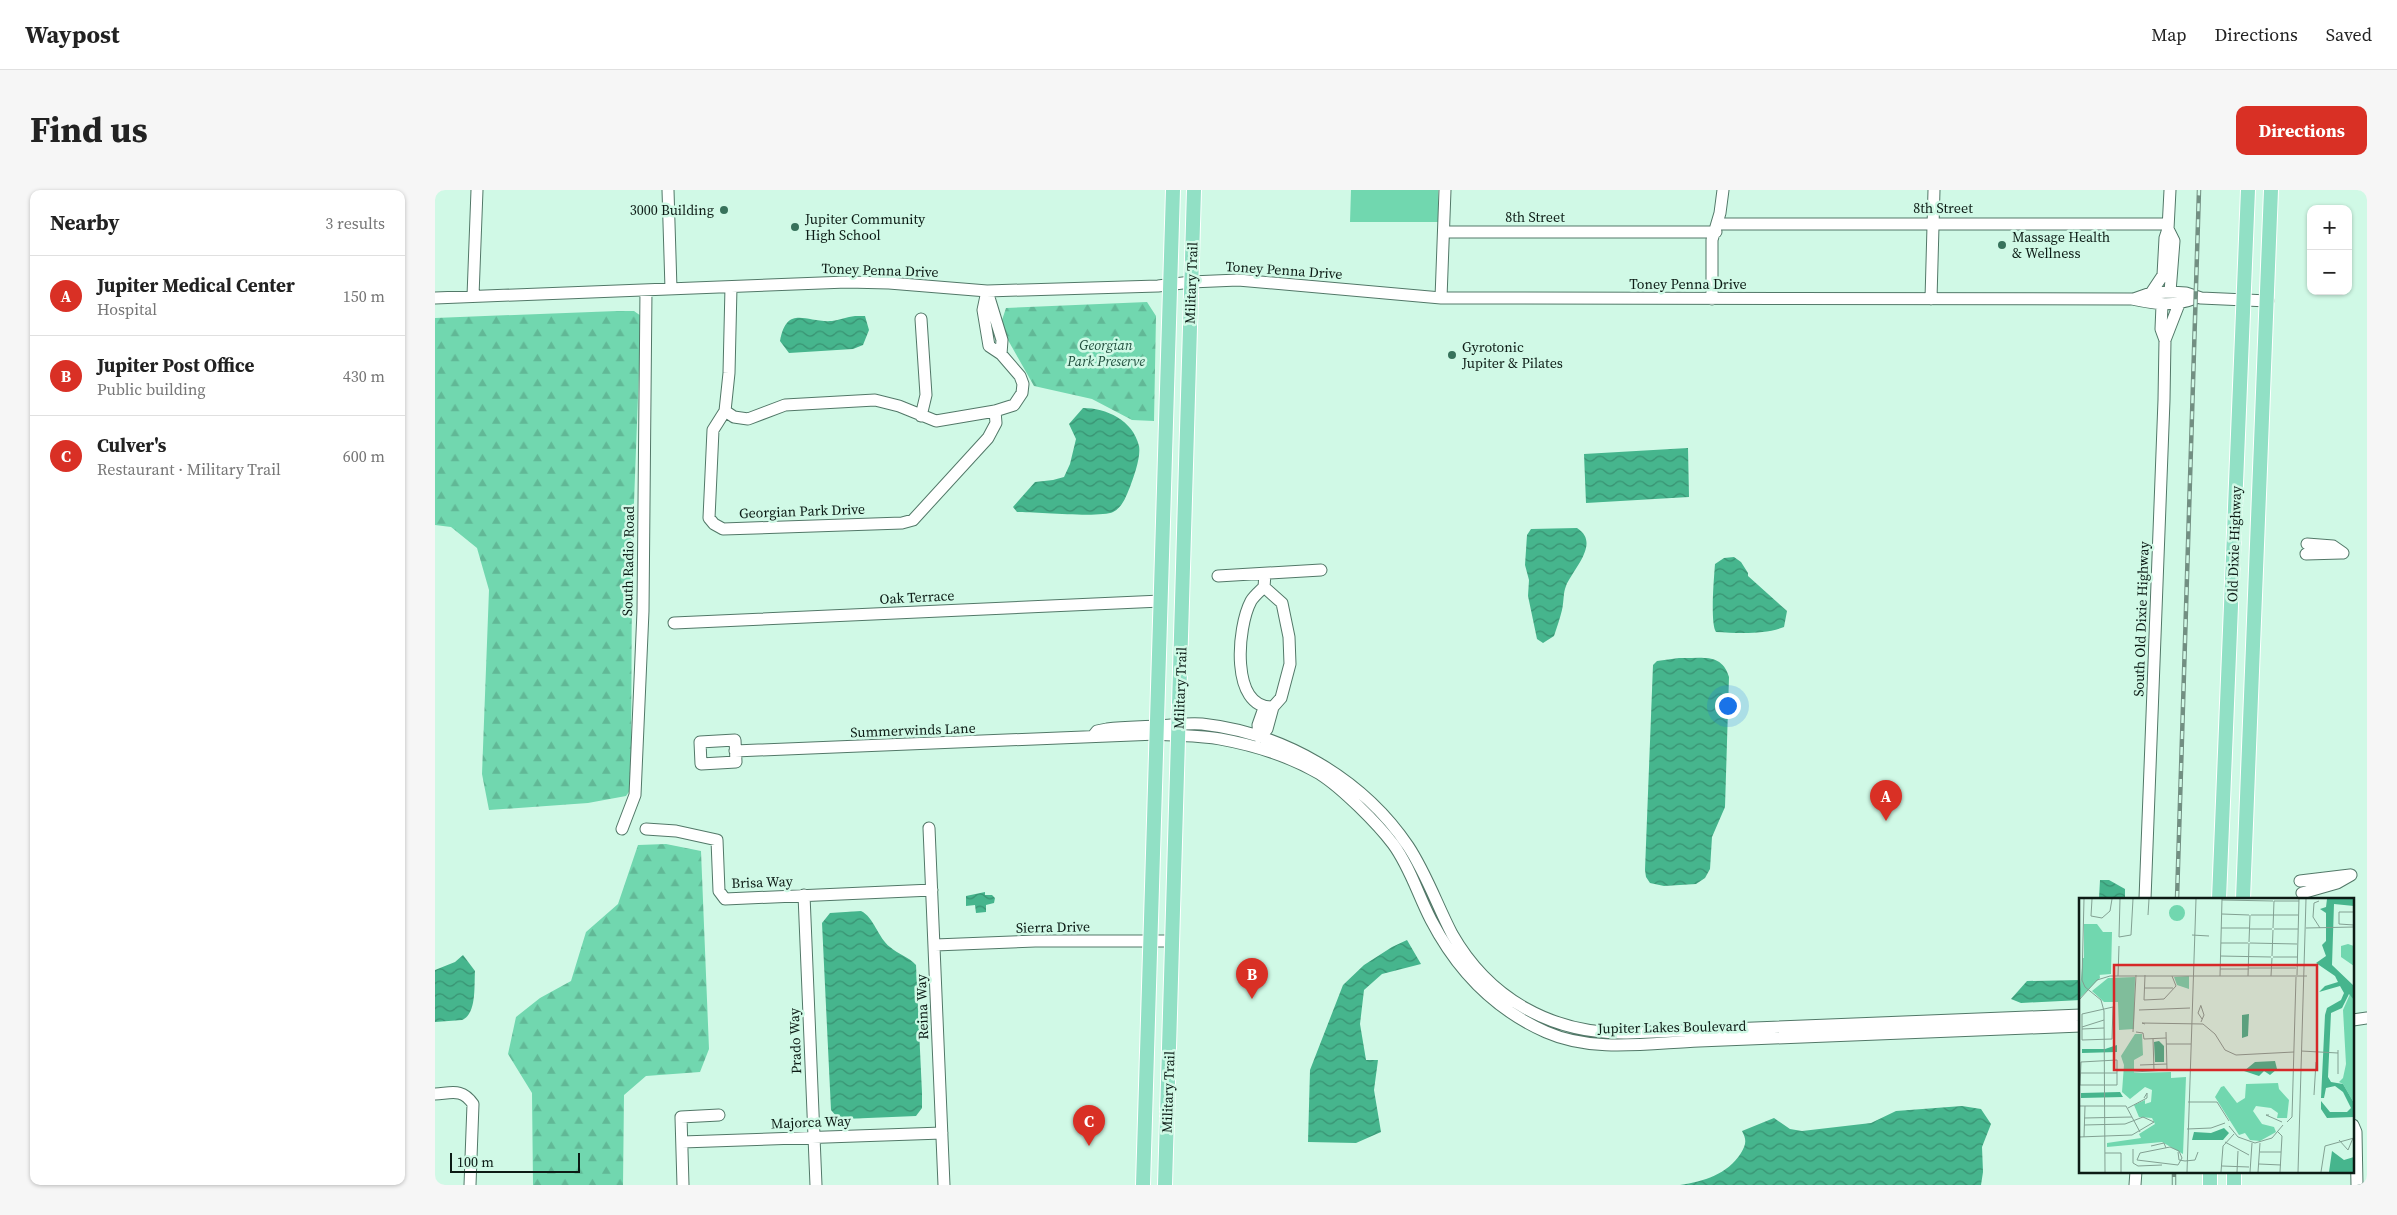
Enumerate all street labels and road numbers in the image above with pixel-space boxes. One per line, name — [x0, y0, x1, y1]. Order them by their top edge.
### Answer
street label: 8th Street — [1913, 198, 1973, 218]
street label: 8th Street — [1505, 207, 1565, 227]
street label: Military Trail — [1180, 242, 1202, 324]
street label: Toney Penna Drive — [1225, 256, 1343, 284]
street label: Toney Penna Drive — [821, 258, 939, 282]
street label: Toney Penna Drive — [1629, 274, 1747, 294]
street label: Old Dixie Highway — [2222, 485, 2246, 602]
street label: Georgian Park Drive — [739, 499, 865, 523]
street label: South Radio Road — [617, 506, 639, 616]
street label: South Old Dixie Highway — [2128, 540, 2154, 697]
street label: Oak Terrace — [879, 585, 955, 609]
street label: Military Trail — [1169, 647, 1191, 729]
street label: Summerwinds Lane — [850, 718, 976, 742]
street label: Brisa Way — [731, 871, 794, 893]
street label: Sierra Drive — [1016, 916, 1090, 938]
street label: Reina Way — [911, 973, 933, 1040]
street label: Prado Way — [784, 1007, 806, 1074]
street label: Jupiter Lakes Boulevard — [1596, 1016, 1747, 1038]
street label: Military Trail — [1157, 1051, 1179, 1133]
street label: Majorca Way — [771, 1111, 852, 1133]

